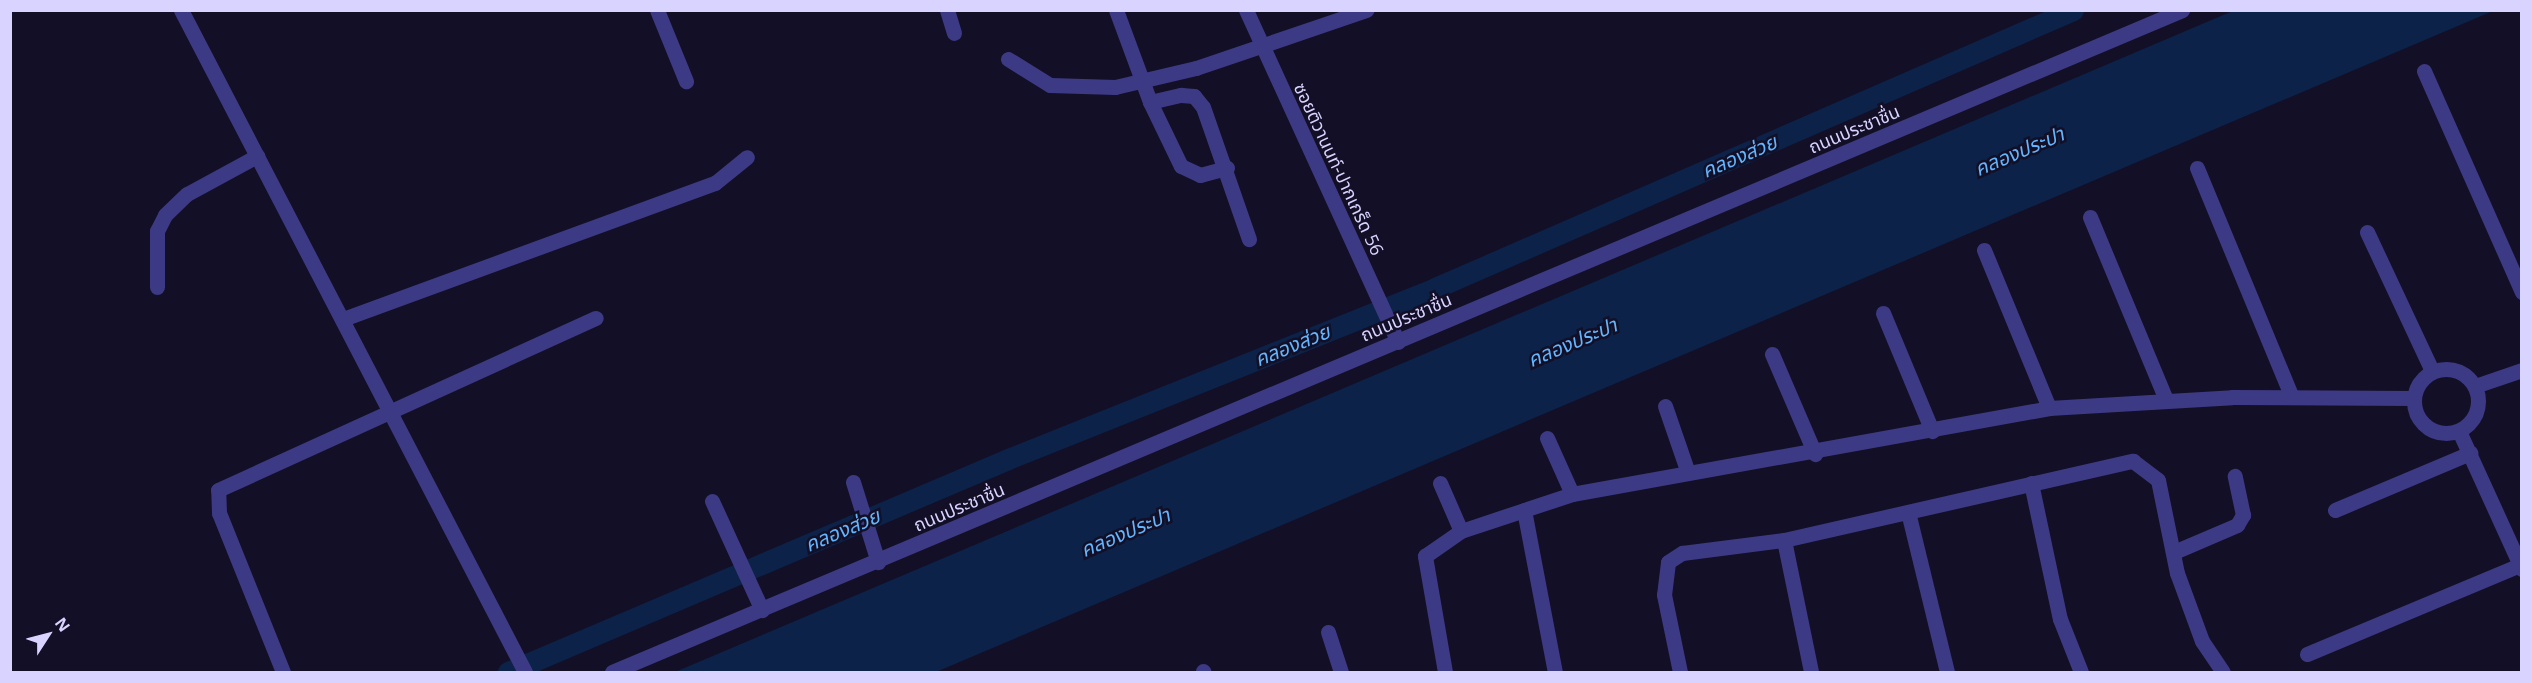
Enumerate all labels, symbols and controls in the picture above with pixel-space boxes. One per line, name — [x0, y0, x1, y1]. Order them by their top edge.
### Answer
street label: ซอยติวานนท์-ปากเกร็ด 56 — [1290, 79, 1388, 259]
street label: ถนนประชาชื่น — [1805, 100, 1903, 158]
water label: คลองประปา — [1971, 121, 2067, 181]
water label: คลองส่วย — [1698, 130, 1780, 182]
street label: ถนนประชาชื่น — [1357, 288, 1455, 346]
water label: คลองประปา — [1524, 312, 1620, 372]
water label: คลองส่วย — [1251, 319, 1333, 371]
street label: ถนนประชาชื่น — [910, 478, 1008, 536]
water label: คลองประปา — [1077, 502, 1173, 562]
water label: คลองส่วย — [801, 504, 883, 556]
north arrow — [18, 605, 78, 665]
text: N — [50, 613, 75, 636]

